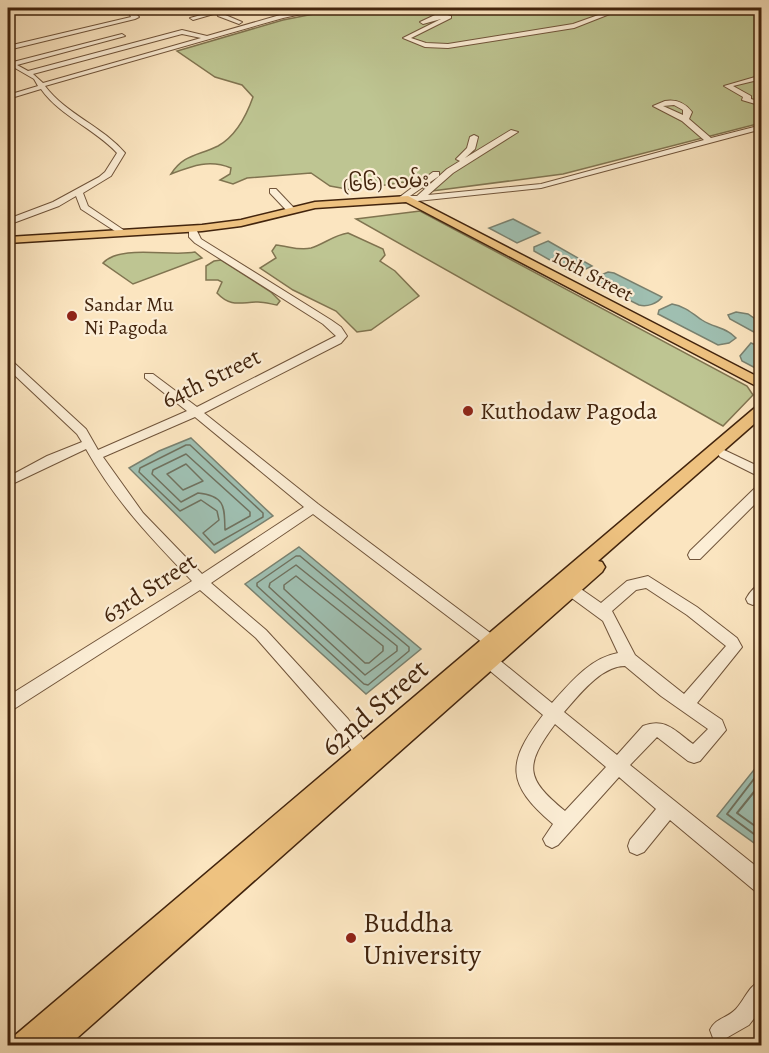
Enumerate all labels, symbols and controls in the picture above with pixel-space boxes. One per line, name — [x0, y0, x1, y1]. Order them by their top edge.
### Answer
street label: (၆၆) လမ်း — [342, 165, 430, 199]
street label: 10th Street — [548, 243, 638, 308]
place label: Sandar Mu Ni Pagoda — [84, 291, 174, 341]
marker: Sandar Mu Ni Pagoda — [65, 309, 79, 323]
street label: 64th Street — [156, 340, 266, 416]
place label: Kuthodaw Pagoda — [480, 395, 658, 427]
marker: Kuthodaw Pagoda — [461, 404, 475, 418]
street label: 63rd Street — [96, 545, 203, 630]
street label: 62nd Street — [313, 650, 437, 765]
place label: Buddha University — [363, 904, 481, 974]
marker: Buddha University — [344, 931, 358, 945]

